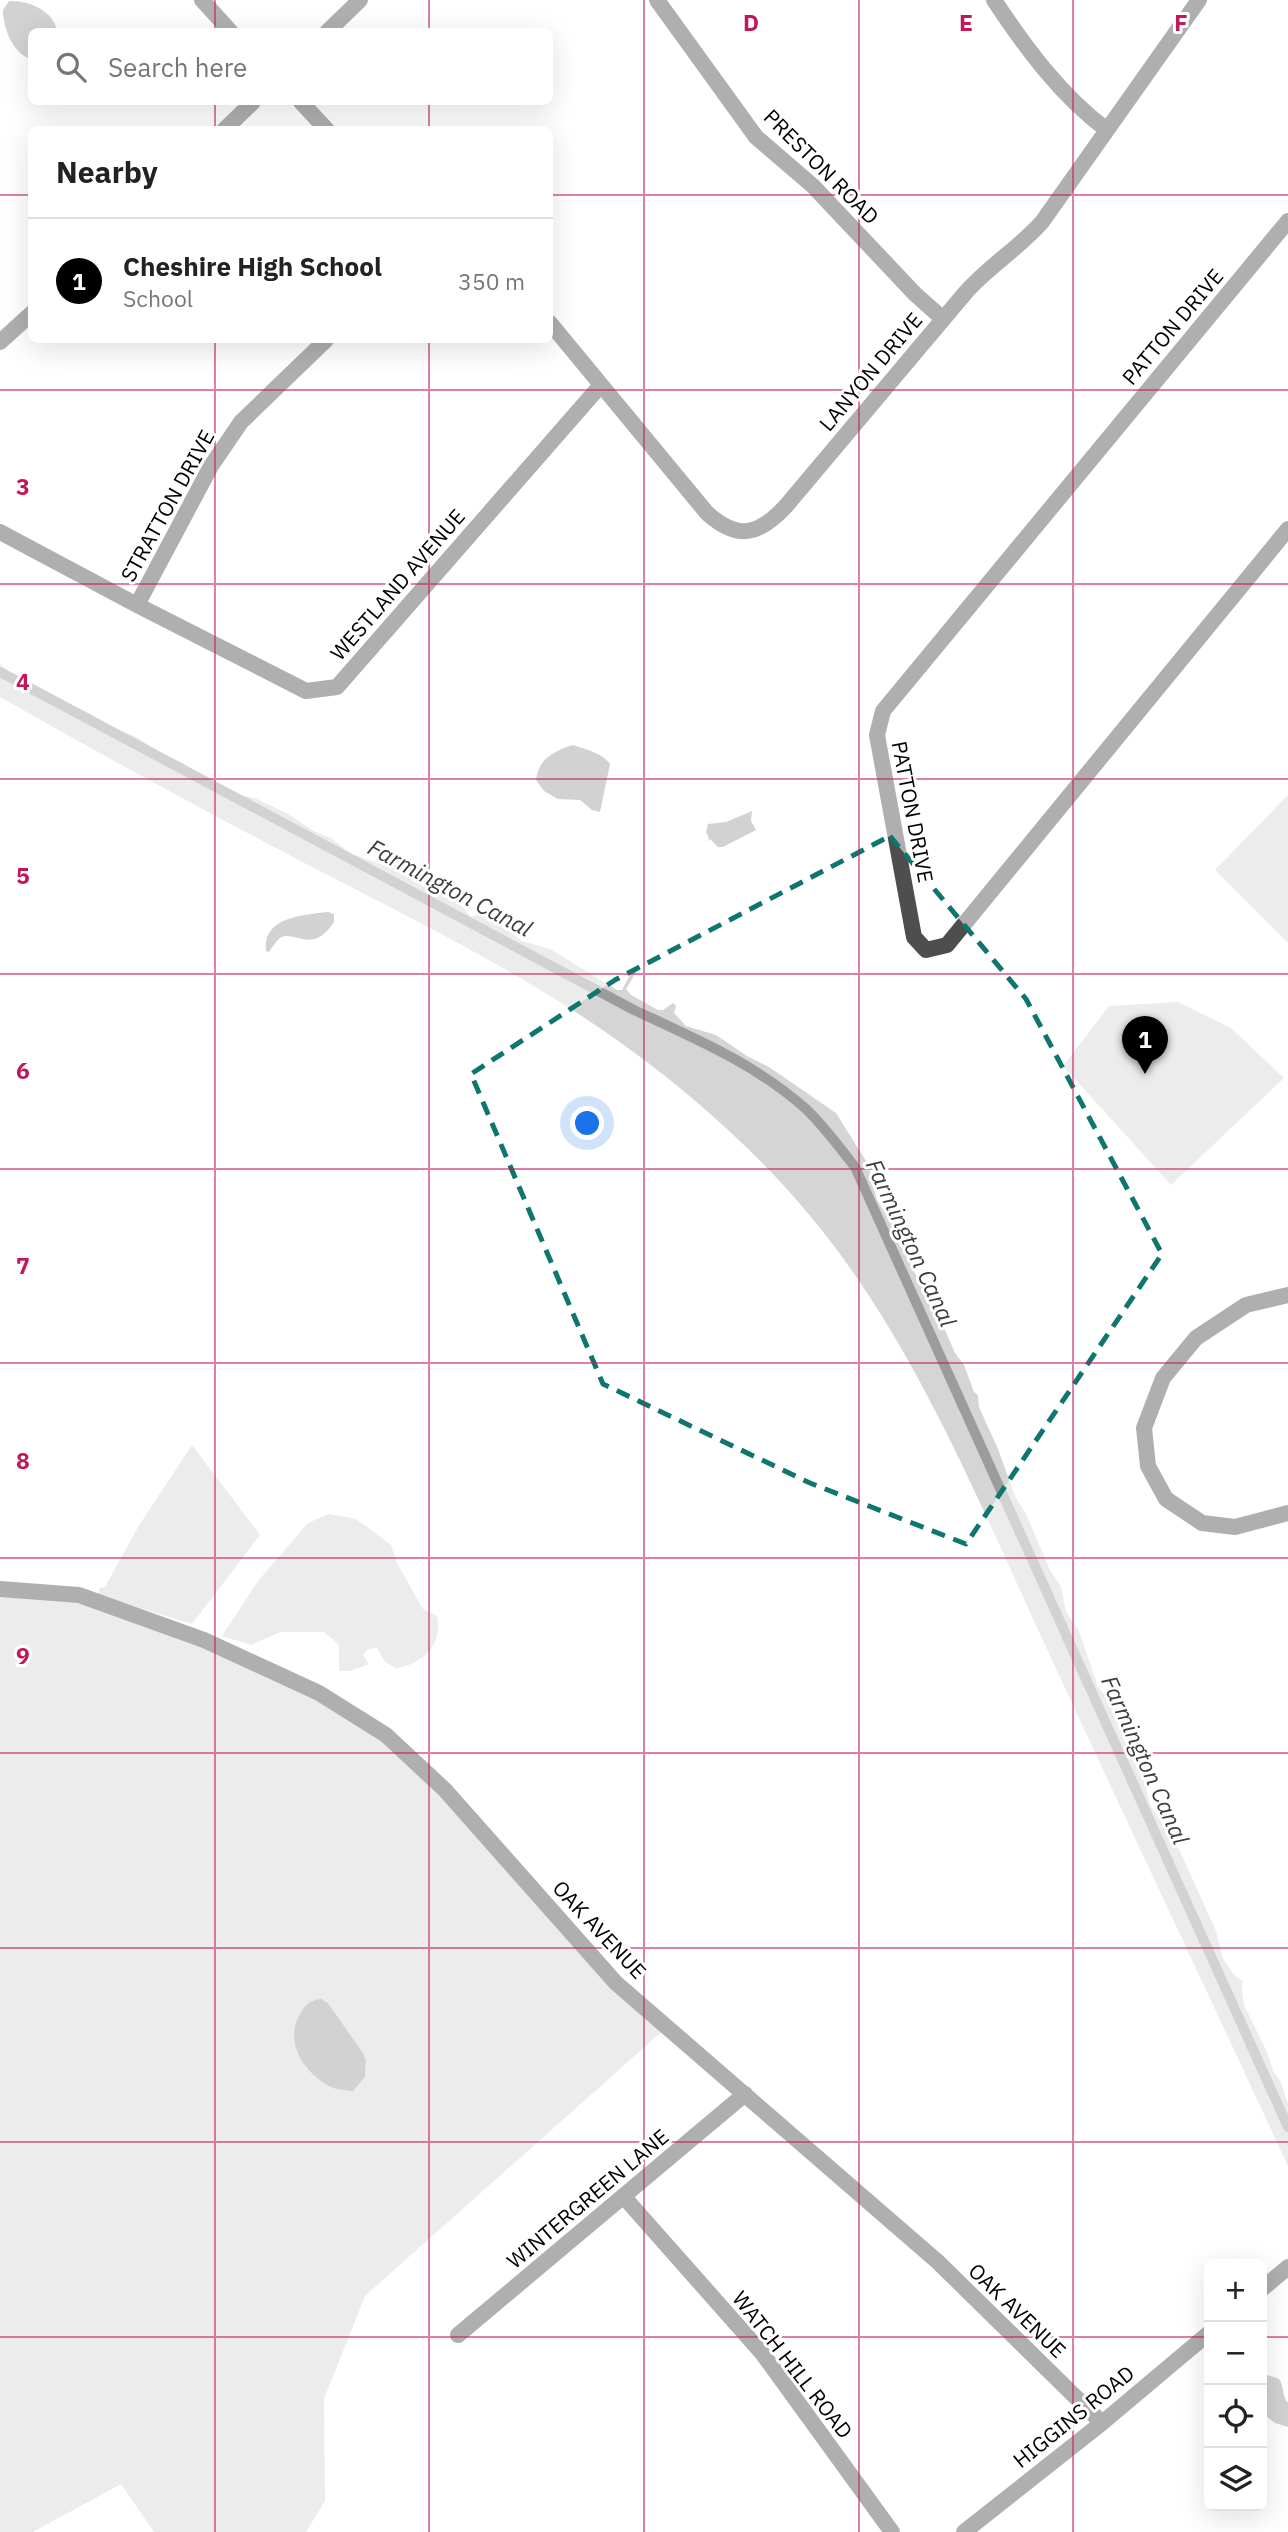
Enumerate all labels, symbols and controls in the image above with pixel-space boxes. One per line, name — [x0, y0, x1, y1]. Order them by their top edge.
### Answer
text: D — [743, 7, 759, 37]
text: E — [959, 7, 973, 37]
text: F — [1174, 7, 1188, 37]
search box — [28, 28, 553, 105]
icon: search — [52, 48, 90, 86]
text: Search here — [108, 50, 247, 84]
street label: PRESTON ROAD — [758, 103, 885, 230]
text: Nearby — [56, 152, 158, 191]
text: Cheshire High School — [123, 249, 382, 283]
street label: PATTON DRIVE — [1115, 262, 1229, 390]
text: 1 — [72, 266, 86, 296]
text: 350 m — [458, 266, 525, 296]
text: School — [123, 283, 193, 313]
street label: LANYON DRIVE — [812, 306, 928, 437]
street label: STRATTON DRIVE — [114, 425, 220, 586]
text: 3 — [16, 471, 30, 501]
street label: WESTLAND AVENUE — [324, 503, 471, 666]
text: 4 — [16, 666, 30, 696]
street label: PATTON DRIVE — [886, 739, 940, 885]
water label: Farmington Canal — [363, 831, 539, 943]
text: 5 — [16, 860, 30, 890]
pin: 1 — [1122, 1016, 1168, 1074]
text: 6 — [16, 1055, 30, 1085]
your location — [570, 1106, 604, 1140]
water label: Farmington Canal — [860, 1154, 964, 1332]
text: 7 — [16, 1250, 30, 1280]
text: 8 — [16, 1445, 30, 1475]
text: 9 — [16, 1640, 30, 1670]
water label: Farmington Canal — [1095, 1671, 1197, 1850]
street label: OAK AVENUE — [547, 1874, 653, 1985]
street label: WINTERGREEN LANE — [501, 2122, 674, 2274]
street label: OAK AVENUE — [963, 2257, 1072, 2364]
map controls — [1204, 2259, 1267, 2511]
button: + — [1204, 2259, 1267, 2322]
street label: WATCH HILL ROAD — [726, 2285, 859, 2444]
button: − — [1204, 2322, 1267, 2385]
street label: HIGGINS ROAD — [1007, 2359, 1140, 2474]
button: locate — [1204, 2385, 1267, 2448]
button: layers — [1204, 2448, 1267, 2511]

